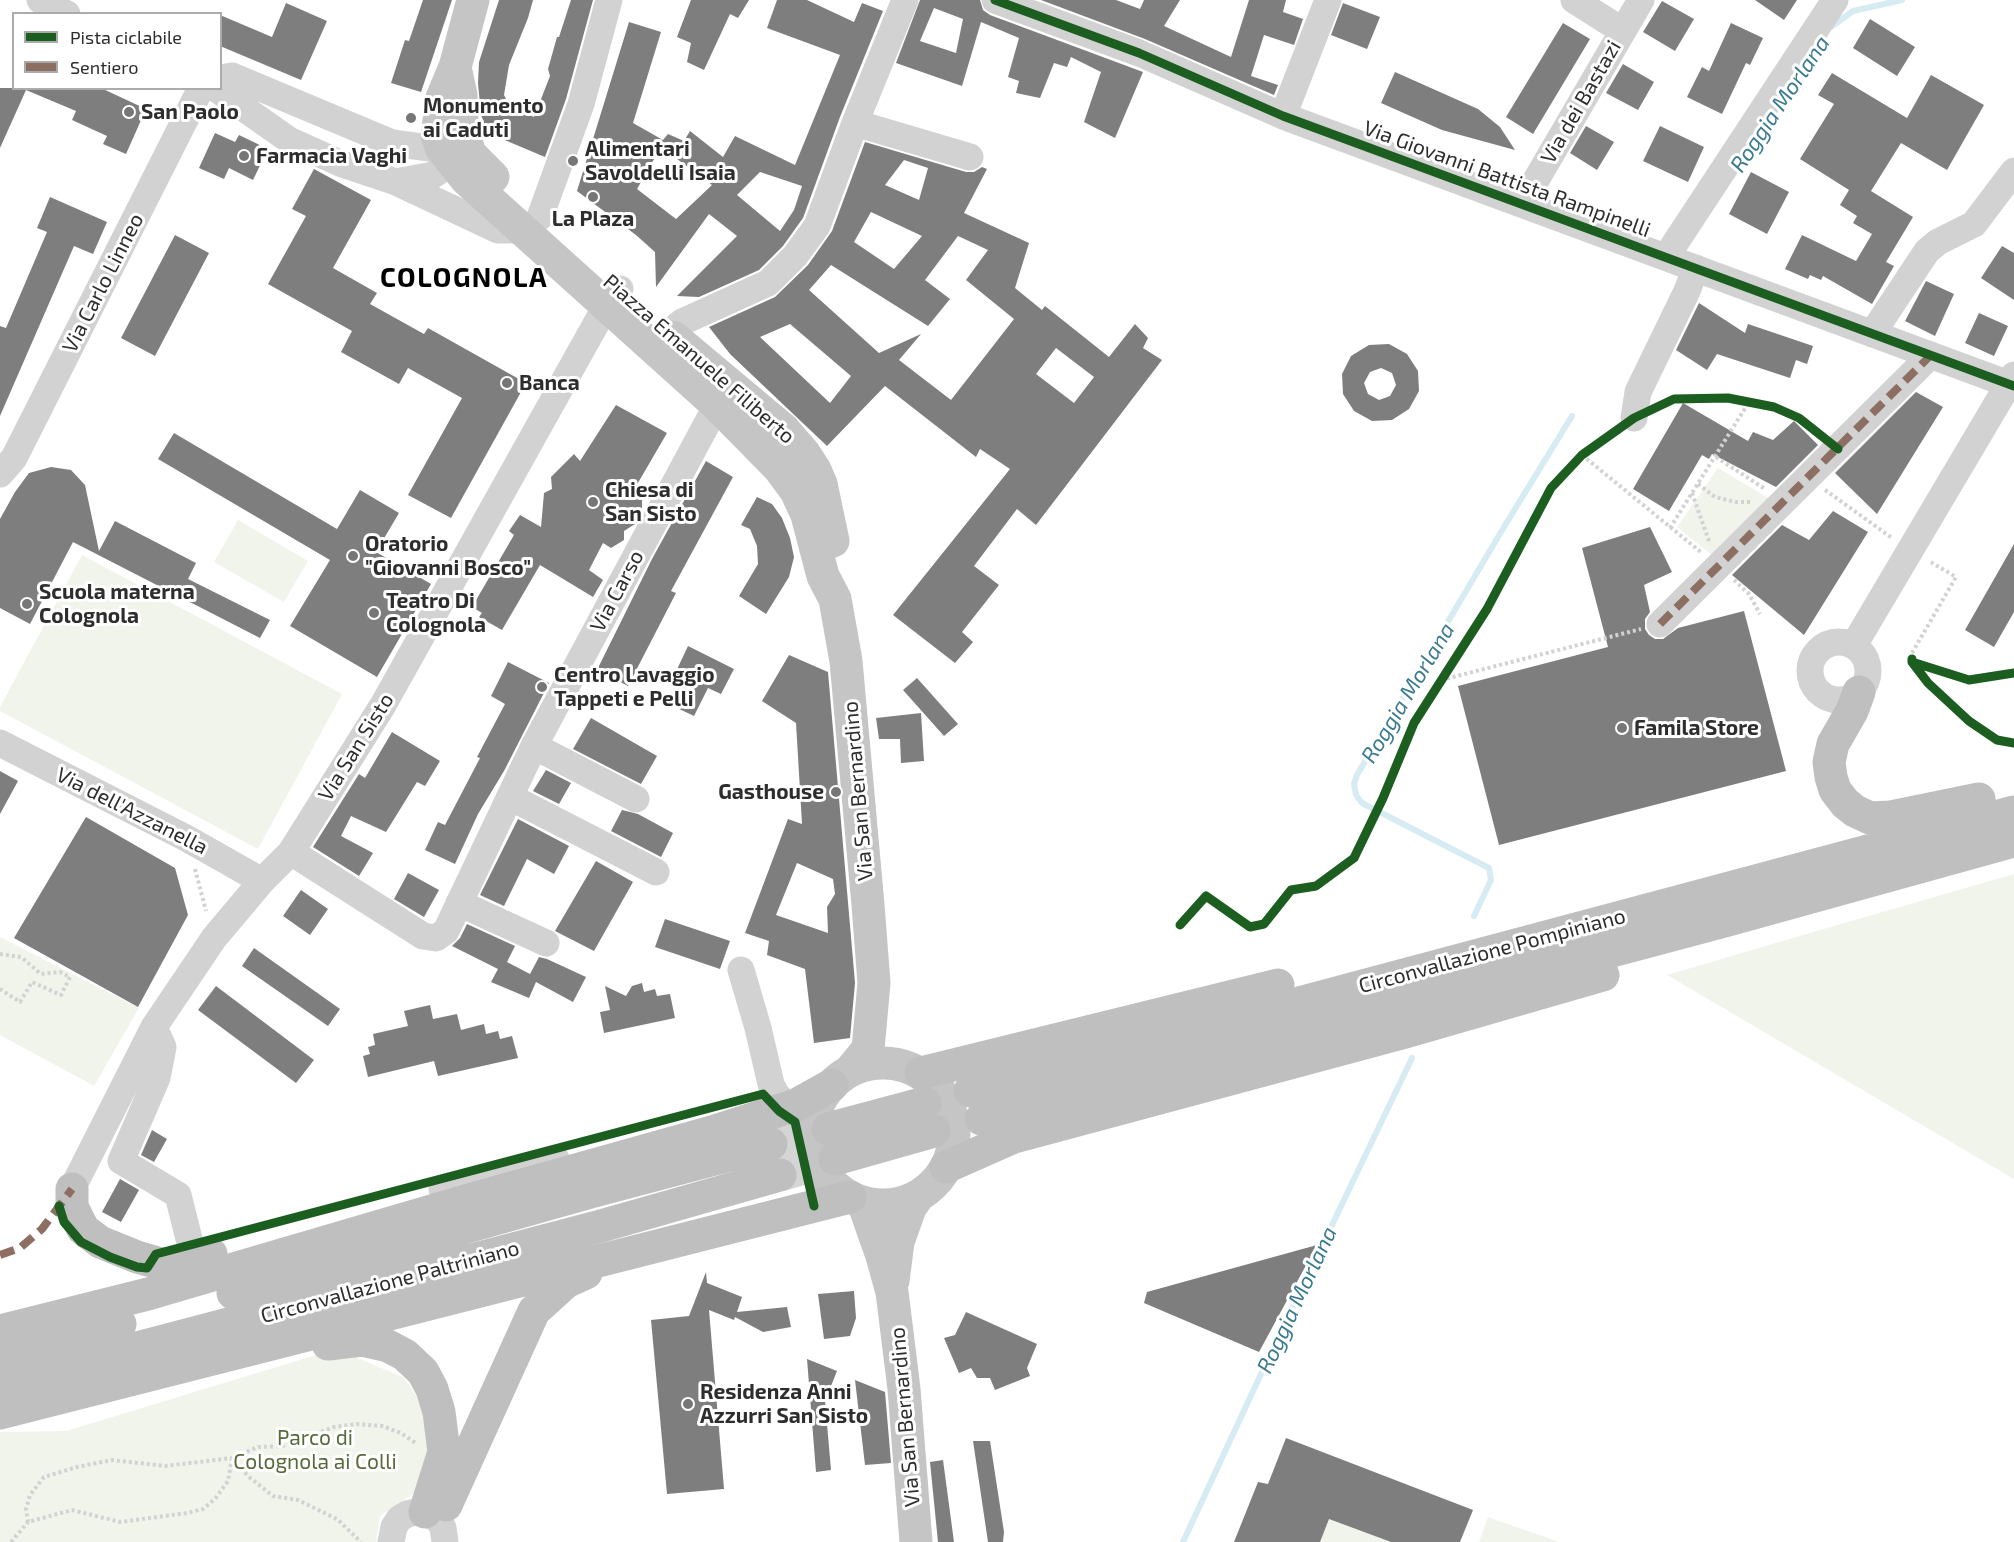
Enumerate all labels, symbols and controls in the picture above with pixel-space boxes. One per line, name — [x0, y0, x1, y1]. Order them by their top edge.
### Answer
legend — [12, 12, 222, 90]
text: Pista ciclabile — [70, 26, 182, 48]
water label: Roggia Morlana — [1725, 31, 1835, 177]
street label: Via dei Bastazi — [1536, 36, 1626, 168]
text: Sentiero — [70, 56, 138, 78]
place label: Monumento ai Caduti — [423, 93, 544, 143]
place label: San Paolo — [141, 99, 239, 125]
marker: San Paolo — [122, 105, 136, 119]
marker: Monumento ai Caduti — [404, 111, 418, 125]
street label: Via Giovanni Battista Rampinelli — [1360, 115, 1654, 243]
place label: Alimentari Savoldelli Isaia — [585, 136, 736, 186]
place label: Farmacia Vaghi — [256, 143, 407, 169]
marker: Farmacia Vaghi — [237, 149, 251, 163]
marker: Alimentari Savoldelli Isaia — [566, 154, 580, 168]
marker: La Plaza — [586, 190, 600, 204]
place label: La Plaza — [552, 206, 634, 232]
street label: Via Carlo Linneo — [57, 209, 149, 357]
district label: COLOGNOLA — [380, 262, 548, 294]
street label: Piazza Emanuele Filiberto — [598, 269, 800, 449]
place label: Banca — [519, 370, 580, 396]
marker: Banca — [500, 376, 514, 390]
place label: Chiesa di San Sisto — [605, 477, 697, 527]
marker: Chiesa di San Sisto — [586, 495, 600, 509]
place label: Oratorio "Giovanni Bosco" — [365, 531, 531, 581]
street label: Via Carso — [585, 546, 649, 636]
marker: Oratorio "Giovanni Bosco" — [346, 549, 360, 563]
place label: Scuola materna Colognola — [39, 579, 195, 629]
place label: Teatro Di Colognola — [386, 588, 486, 638]
marker: Scuola materna Colognola — [20, 597, 34, 611]
marker: Teatro Di Colognola — [367, 606, 381, 620]
water label: Roggia Morlana — [1356, 618, 1460, 768]
place label: Centro Lavaggio Tappeti e Pelli — [554, 662, 715, 712]
marker: Centro Lavaggio Tappeti e Pelli — [535, 680, 549, 694]
street label: Via San Sisto — [313, 689, 399, 805]
street label: Via San Bernardino — [838, 700, 878, 882]
place label: Famila Store — [1634, 715, 1759, 741]
marker: Famila Store — [1615, 721, 1629, 735]
street label: Via dell'Azzanella — [52, 762, 212, 860]
place label: Gasthouse — [718, 779, 824, 805]
marker: Gasthouse — [829, 785, 843, 799]
street label: Circonvallazione Pompiniano — [1356, 903, 1628, 999]
water label: Roggia Morlana — [1251, 1222, 1343, 1378]
street label: Circonvallazione Paltriniano — [258, 1235, 522, 1329]
street label: Via San Bernardino — [885, 1326, 925, 1508]
place label: Residenza Anni Azzurri San Sisto — [700, 1379, 868, 1429]
marker: Residenza Anni Azzurri San Sisto — [681, 1397, 695, 1411]
park label: Parco di Colognola ai Colli — [233, 1425, 397, 1475]

